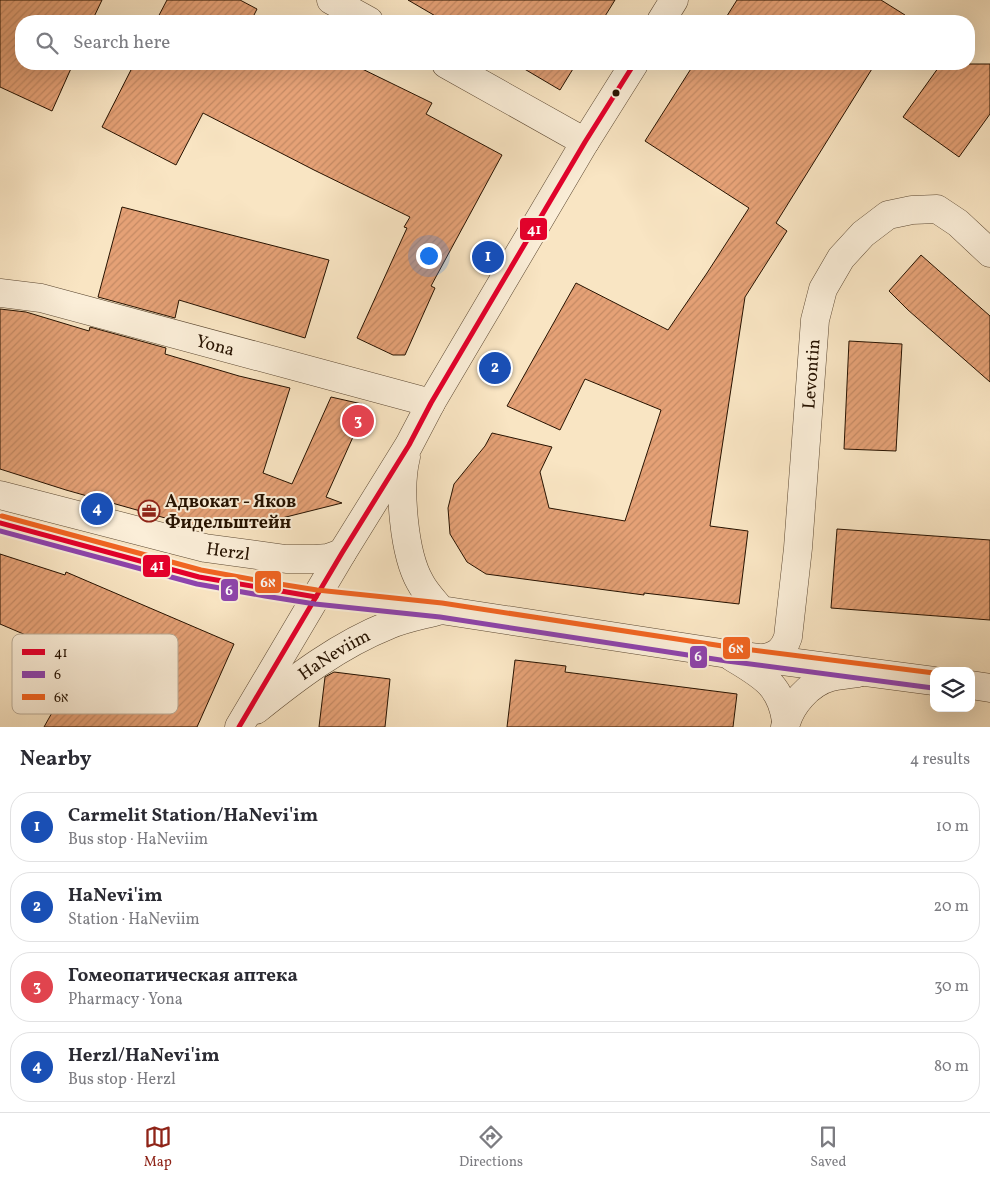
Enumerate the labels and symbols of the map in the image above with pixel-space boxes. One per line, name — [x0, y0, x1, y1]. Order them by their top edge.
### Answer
unlabelled marker — [611, 88, 621, 98]
line badge: 41 — [519, 217, 548, 241]
text: 41 — [527, 221, 541, 240]
pin: 1 — [472, 238, 504, 276]
your location — [416, 243, 442, 269]
street label: Yona — [193, 329, 237, 364]
street label: Levontin — [797, 338, 828, 410]
pin: 2 — [479, 349, 511, 387]
pin: 3 — [342, 402, 374, 440]
pin: 4 — [81, 490, 113, 528]
place label: Адвокат - Яков Фидельштейн — [165, 490, 296, 536]
office icon: Адвокат - Яков Фидельштейн — [137, 499, 161, 523]
street label: Herzl — [204, 537, 251, 568]
line badge: 41 — [142, 554, 171, 578]
text: 41 — [150, 557, 164, 576]
line badge: 6א — [254, 570, 282, 594]
text: 6א — [260, 574, 276, 593]
line badge: 6 — [220, 578, 239, 602]
text: 6 — [225, 582, 233, 601]
street label: HaNeviim — [294, 624, 375, 687]
legend — [12, 634, 178, 714]
line badge: 6א — [722, 636, 751, 660]
text: 6א — [728, 640, 744, 659]
text: 41 — [54, 644, 68, 663]
line badge: 6 — [689, 645, 708, 669]
text: 6 — [694, 648, 702, 667]
text: 6 — [54, 666, 61, 685]
text: 6א — [54, 689, 69, 708]

